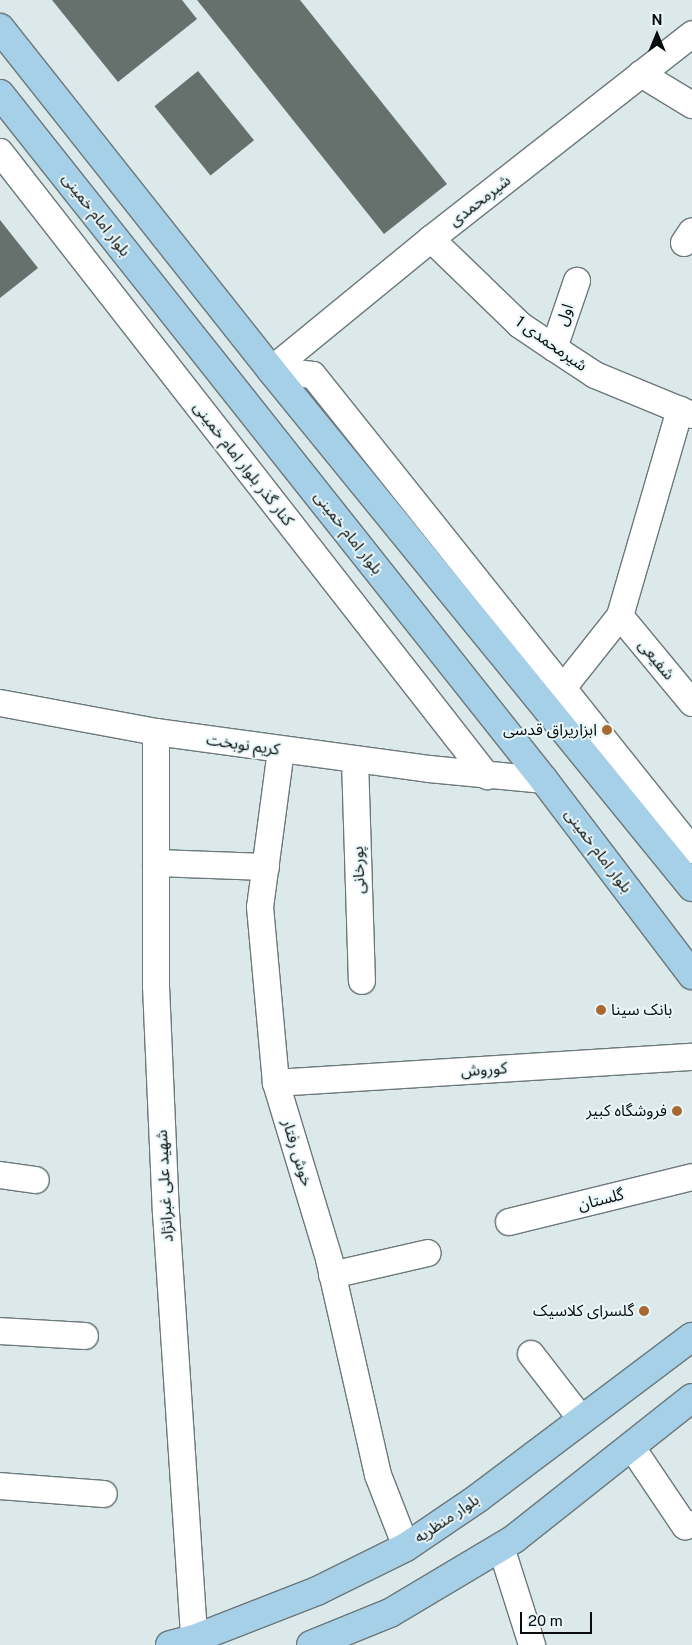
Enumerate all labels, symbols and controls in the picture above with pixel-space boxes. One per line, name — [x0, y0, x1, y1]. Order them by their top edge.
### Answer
north arrow — [632, 10, 682, 60]
text: N — [652, 12, 662, 28]
street label: بلوار امام خمینی — [57, 169, 135, 261]
street label: شیرمحمدی — [445, 171, 515, 231]
street label: اول — [552, 301, 578, 329]
street label: شیرمحمدی 1 — [511, 312, 591, 376]
street label: کنار گذر بلوار امام خمینی — [189, 398, 297, 530]
street label: بلوار امام خمینی — [309, 487, 387, 579]
street label: شفیعی — [634, 636, 678, 684]
place label: ابزاریراق قدسی — [503, 720, 597, 740]
marker: ابزاریراق قدسی — [601, 724, 613, 736]
street label: کریم نوبخت — [205, 730, 281, 760]
street label: بلوار امام خمینی — [560, 805, 636, 897]
street label: پورخانی — [349, 846, 369, 894]
place label: بانک سینا — [611, 1000, 672, 1020]
marker: بانک سینا — [595, 1004, 607, 1016]
street label: کوروش — [460, 1059, 508, 1081]
place label: فروشگاه کبیر — [586, 1101, 667, 1121]
marker: فروشگاه کبیر — [671, 1105, 683, 1117]
street label: خوش رفتار — [278, 1117, 316, 1189]
street label: شهید علی غبرانژاد — [152, 1129, 178, 1243]
street label: گلستان — [576, 1185, 626, 1215]
place label: گلسرای کلاسیک — [533, 1301, 634, 1321]
marker: گلسرای کلاسیک — [638, 1305, 650, 1317]
street label: بلوار منظریه — [411, 1490, 483, 1548]
scale bar — [522, 1602, 594, 1634]
text: 20 m — [528, 1612, 563, 1629]

